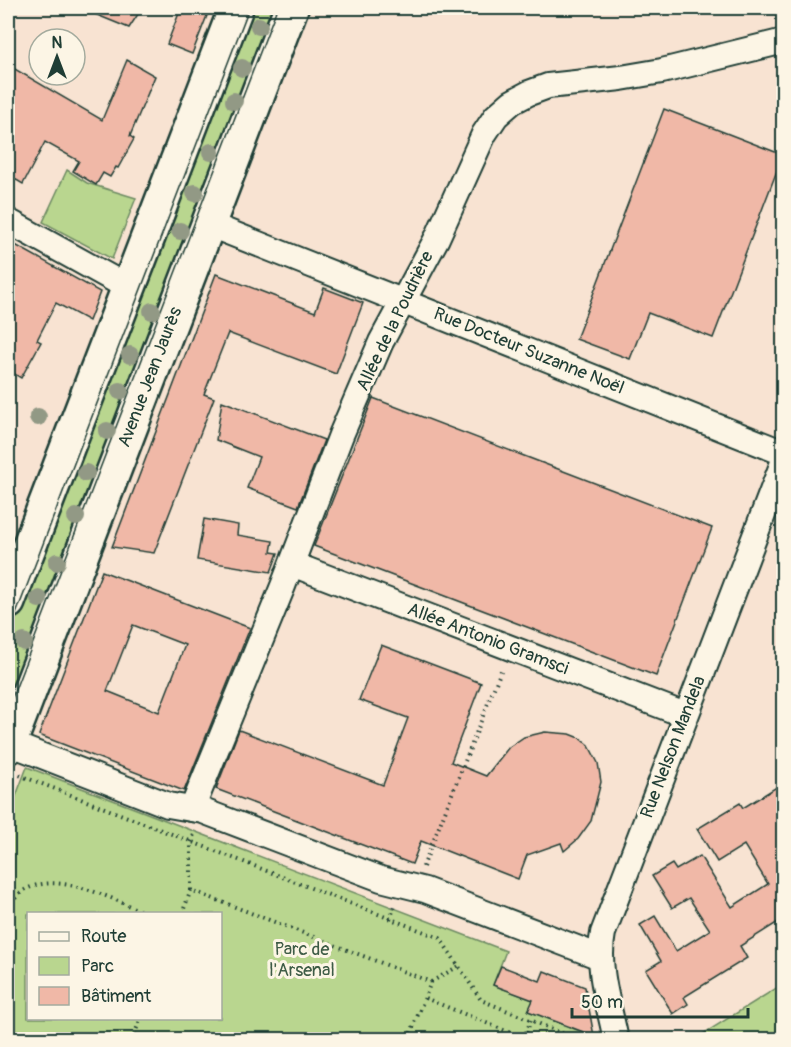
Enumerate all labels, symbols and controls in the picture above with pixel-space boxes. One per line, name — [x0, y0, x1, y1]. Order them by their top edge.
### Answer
north arrow — [27, 27, 87, 87]
text: N — [52, 33, 63, 53]
street label: Allée de la Poudrière — [351, 247, 439, 395]
street label: Rue Docteur Suzanne Noël — [430, 302, 628, 400]
street label: Avenue Jean Jaurès — [113, 304, 187, 450]
street label: Allée Antonio Gramsci — [404, 598, 572, 680]
street label: Rue Nelson Mandela — [635, 673, 711, 821]
legend — [27, 912, 222, 1020]
text: Route — [81, 925, 126, 948]
park label: Parc de l'Arsenal — [269, 938, 335, 982]
text: Parc — [81, 955, 114, 978]
scale bar — [572, 981, 748, 1019]
text: Bâtiment — [81, 985, 152, 1008]
text: 50 m — [581, 991, 623, 1014]

